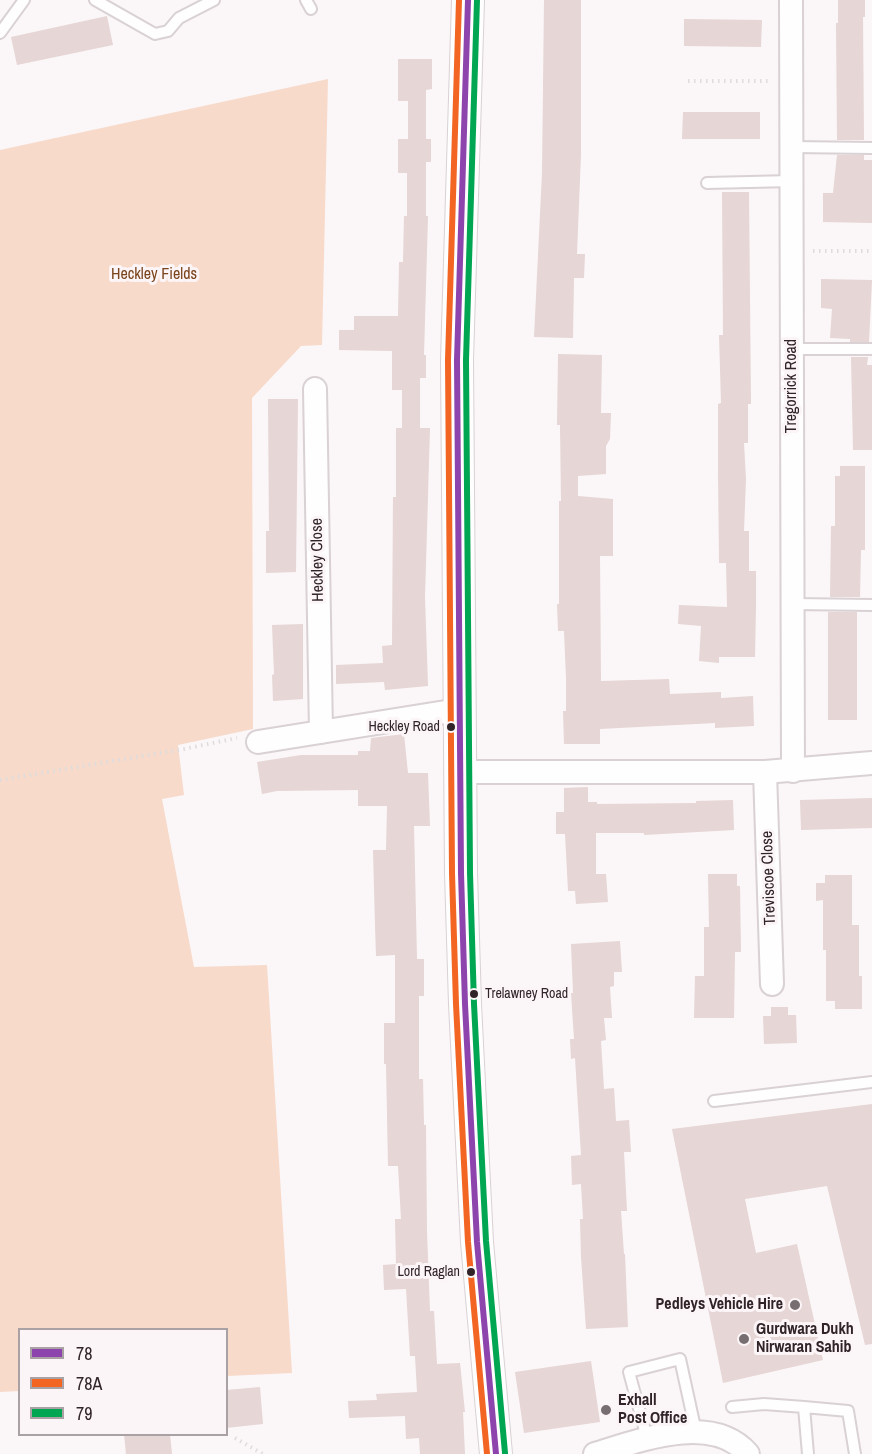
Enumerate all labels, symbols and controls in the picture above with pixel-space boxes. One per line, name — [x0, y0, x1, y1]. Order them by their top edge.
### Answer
park label: Heckley Fields — [111, 265, 197, 285]
street label: Tregorrick Road — [782, 339, 802, 433]
street label: Heckley Close — [308, 518, 328, 602]
place label: Heckley Road — [369, 719, 440, 735]
marker: Heckley Road — [445, 721, 457, 733]
street label: Treviscoe Close — [758, 831, 780, 925]
place label: Trelawney Road — [485, 986, 568, 1002]
marker: Trelawney Road — [468, 988, 480, 1000]
place label: Lord Raglan — [397, 1264, 460, 1280]
marker: Lord Raglan — [465, 1266, 477, 1278]
place label: Pedleys Vehicle Hire — [656, 1295, 783, 1315]
marker: Pedleys Vehicle Hire — [788, 1298, 802, 1312]
place label: Gurdwara Dukh Nirwaran Sahib — [756, 1320, 854, 1358]
legend — [18, 1328, 228, 1436]
marker: Gurdwara Dukh Nirwaran Sahib — [737, 1332, 751, 1346]
text: 78 — [76, 1341, 92, 1366]
text: 78A — [76, 1371, 102, 1396]
place label: Exhall Post Office — [618, 1391, 687, 1429]
text: 79 — [76, 1401, 92, 1426]
marker: Exhall Post Office — [599, 1403, 613, 1417]

